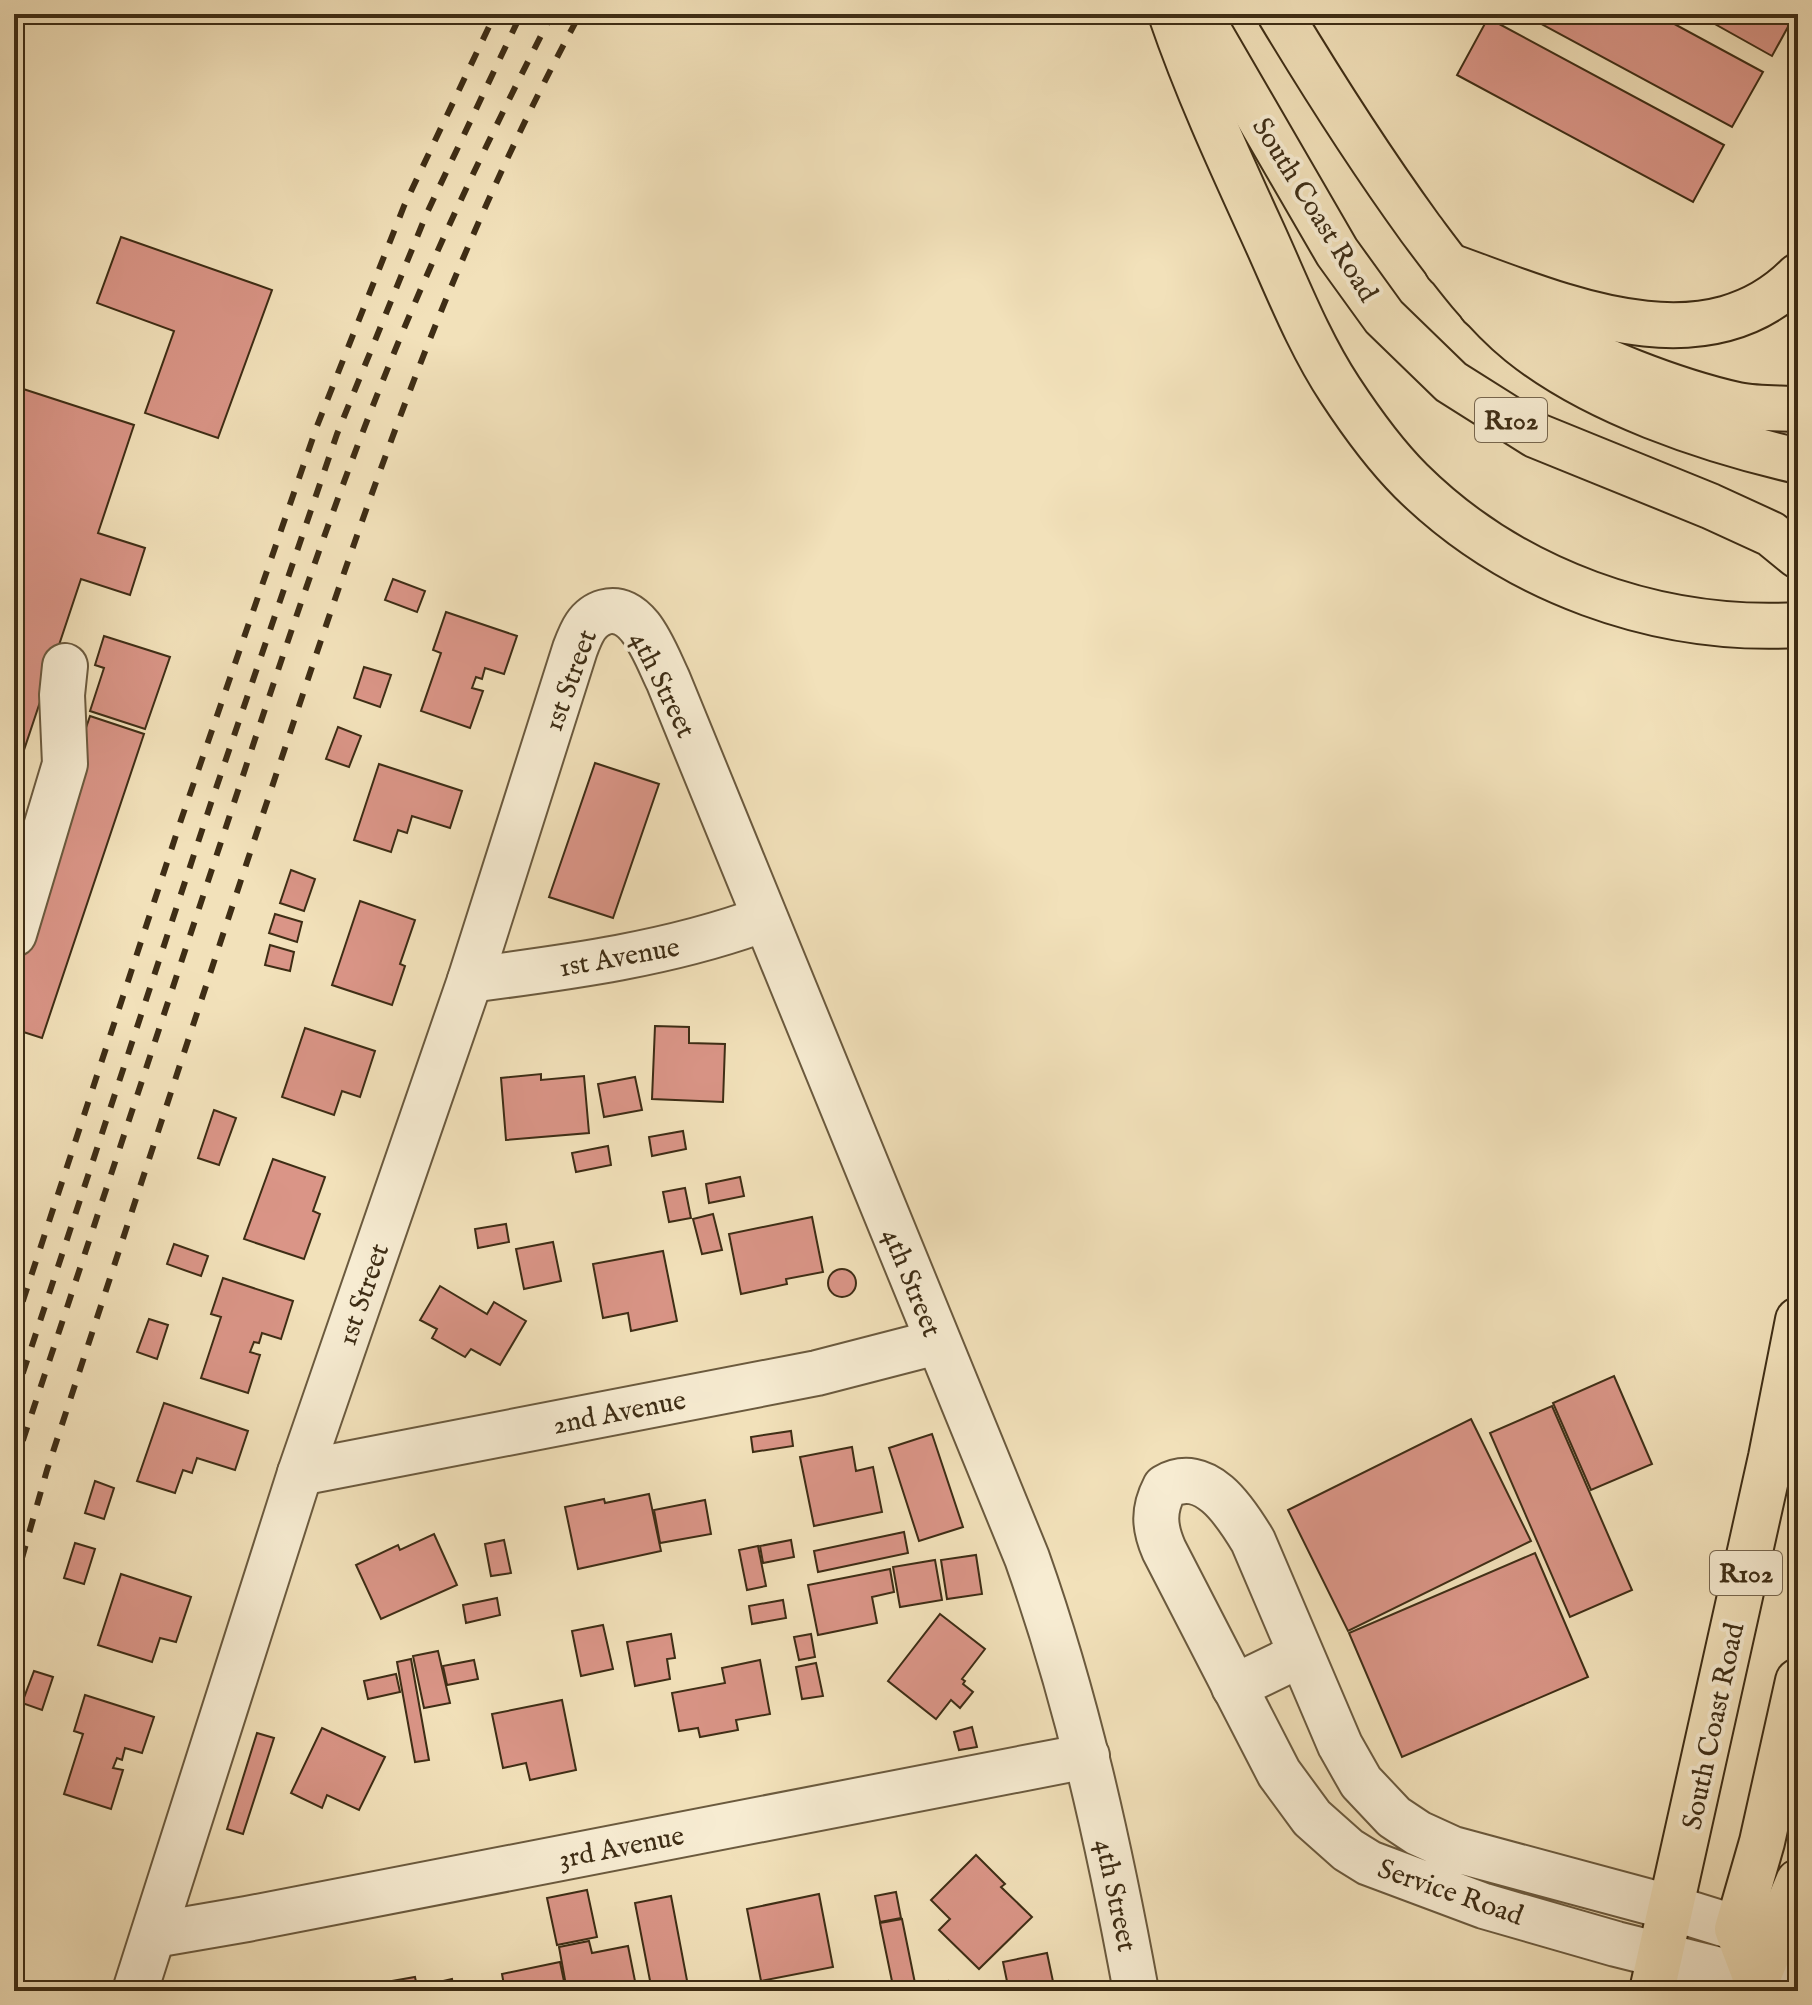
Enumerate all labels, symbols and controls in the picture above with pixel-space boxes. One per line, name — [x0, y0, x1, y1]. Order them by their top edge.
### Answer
street label: South Coast Road — [1243, 112, 1385, 309]
road number: R102 — [1475, 398, 1547, 442]
street label: 1st Street — [537, 625, 606, 736]
street label: 4th Street — [621, 626, 703, 744]
street label: 1st Avenue — [557, 931, 682, 986]
street label: 4th Street — [873, 1224, 948, 1343]
street label: 1st Street — [331, 1239, 398, 1350]
street label: 2nd Avenue — [550, 1383, 689, 1443]
road number: R102 — [1710, 1551, 1782, 1595]
street label: South Coast Road — [1675, 1620, 1753, 1833]
street label: 3rd Avenue — [556, 1819, 687, 1878]
street label: 4th Street — [1086, 1836, 1144, 1955]
street label: Service Road — [1373, 1852, 1528, 1935]

